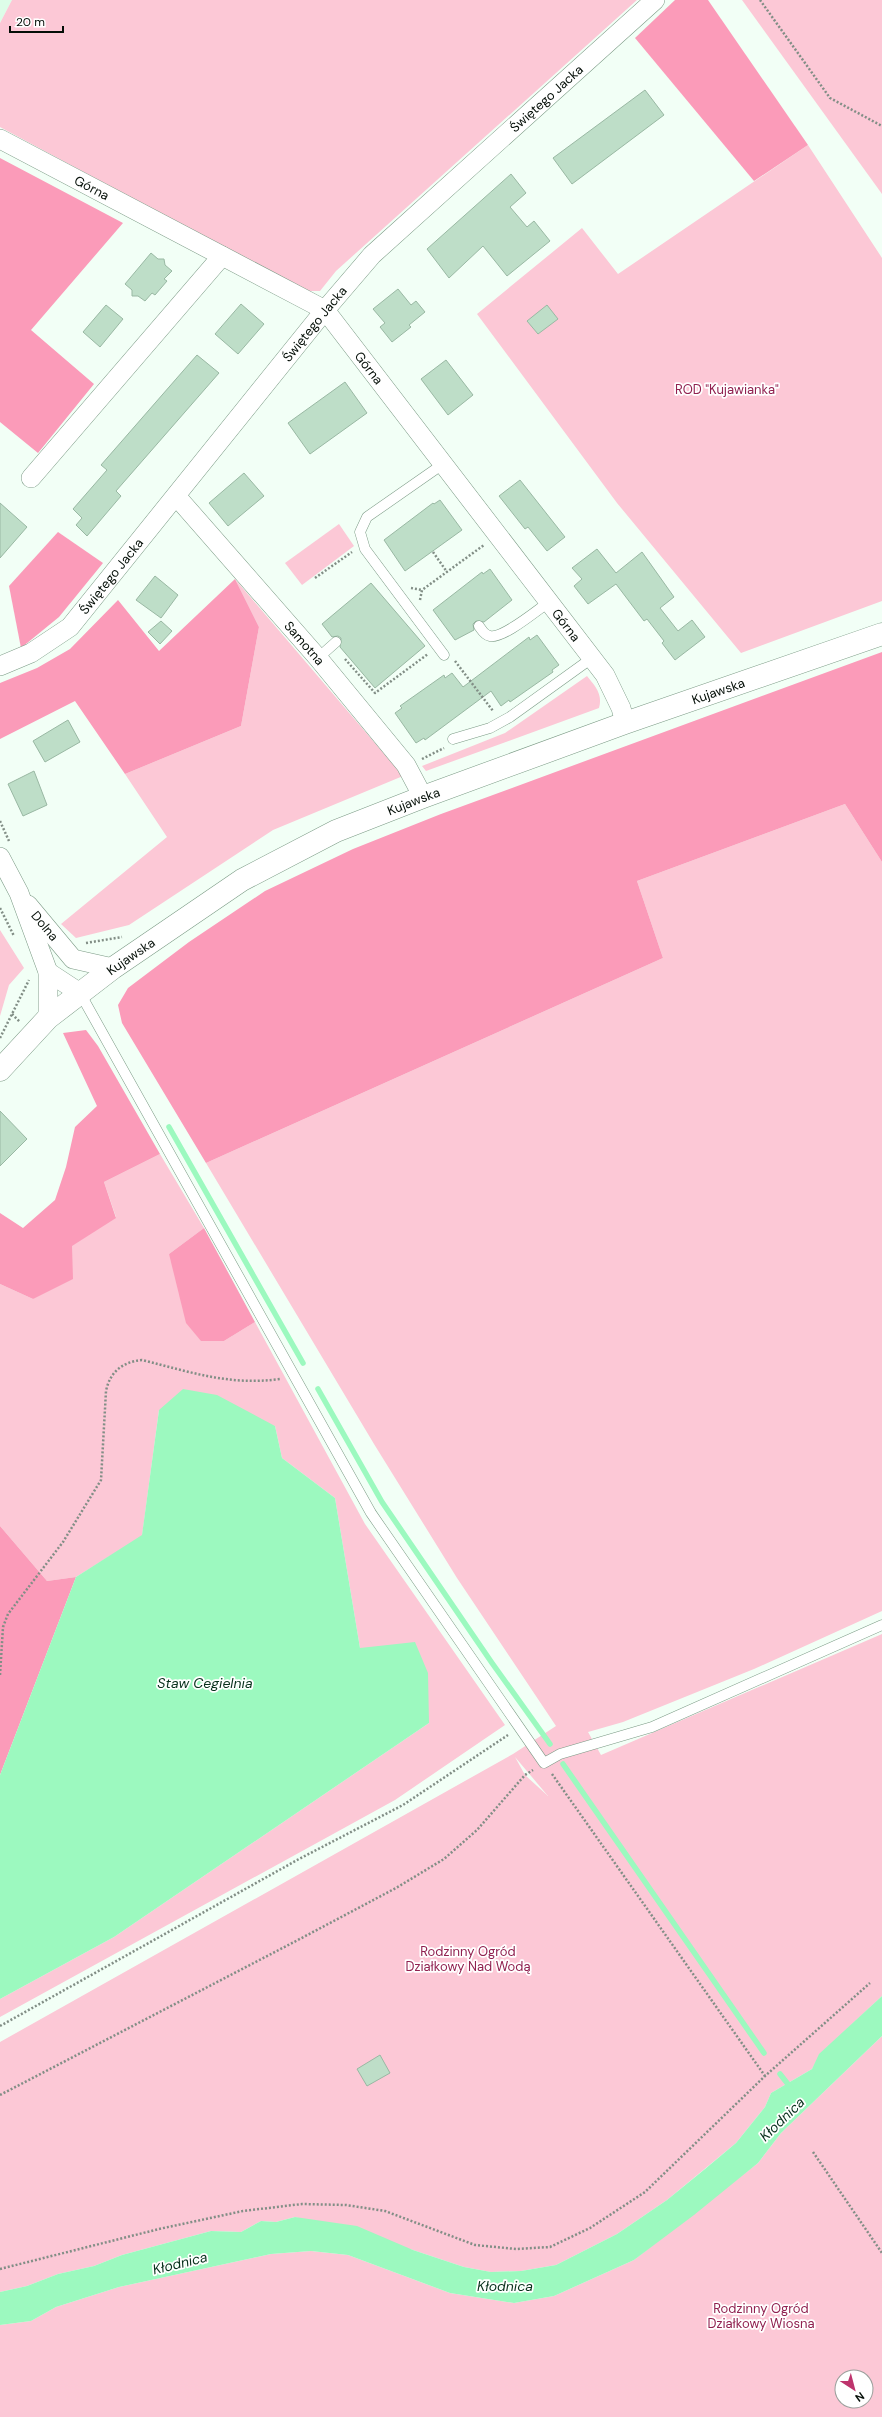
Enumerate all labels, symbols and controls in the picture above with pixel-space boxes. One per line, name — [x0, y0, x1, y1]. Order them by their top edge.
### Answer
scale bar — [10, 8, 63, 34]
text: 20 m — [16, 14, 45, 30]
street label: Świętego Jacka — [506, 61, 587, 136]
street label: Górna — [72, 172, 112, 204]
street label: Świętego Jacka — [279, 283, 351, 365]
street label: Górna — [351, 348, 387, 388]
park label: ROD "Kujawianka" — [675, 381, 779, 398]
street label: Świętego Jacka — [76, 535, 147, 618]
street label: Górna — [548, 605, 584, 645]
street label: Samotna — [280, 618, 328, 669]
street label: Kujawska — [690, 674, 747, 708]
street label: Kujawska — [385, 784, 442, 819]
street label: Dolna — [27, 908, 62, 945]
street label: Kujawska — [103, 934, 158, 979]
water label: Staw Cegielnia — [157, 1674, 253, 1692]
park label: Rodzinny Ogród Działkowy Nad Wodą — [405, 1943, 531, 1975]
water label: Kłodnica — [756, 2093, 809, 2145]
water label: Kłodnica — [151, 2247, 210, 2278]
water label: Kłodnica — [477, 2277, 533, 2295]
park label: Rodzinny Ogród Działkowy Wiosna — [708, 2300, 814, 2332]
north arrow — [834, 2369, 874, 2409]
text: N — [853, 2389, 867, 2405]

